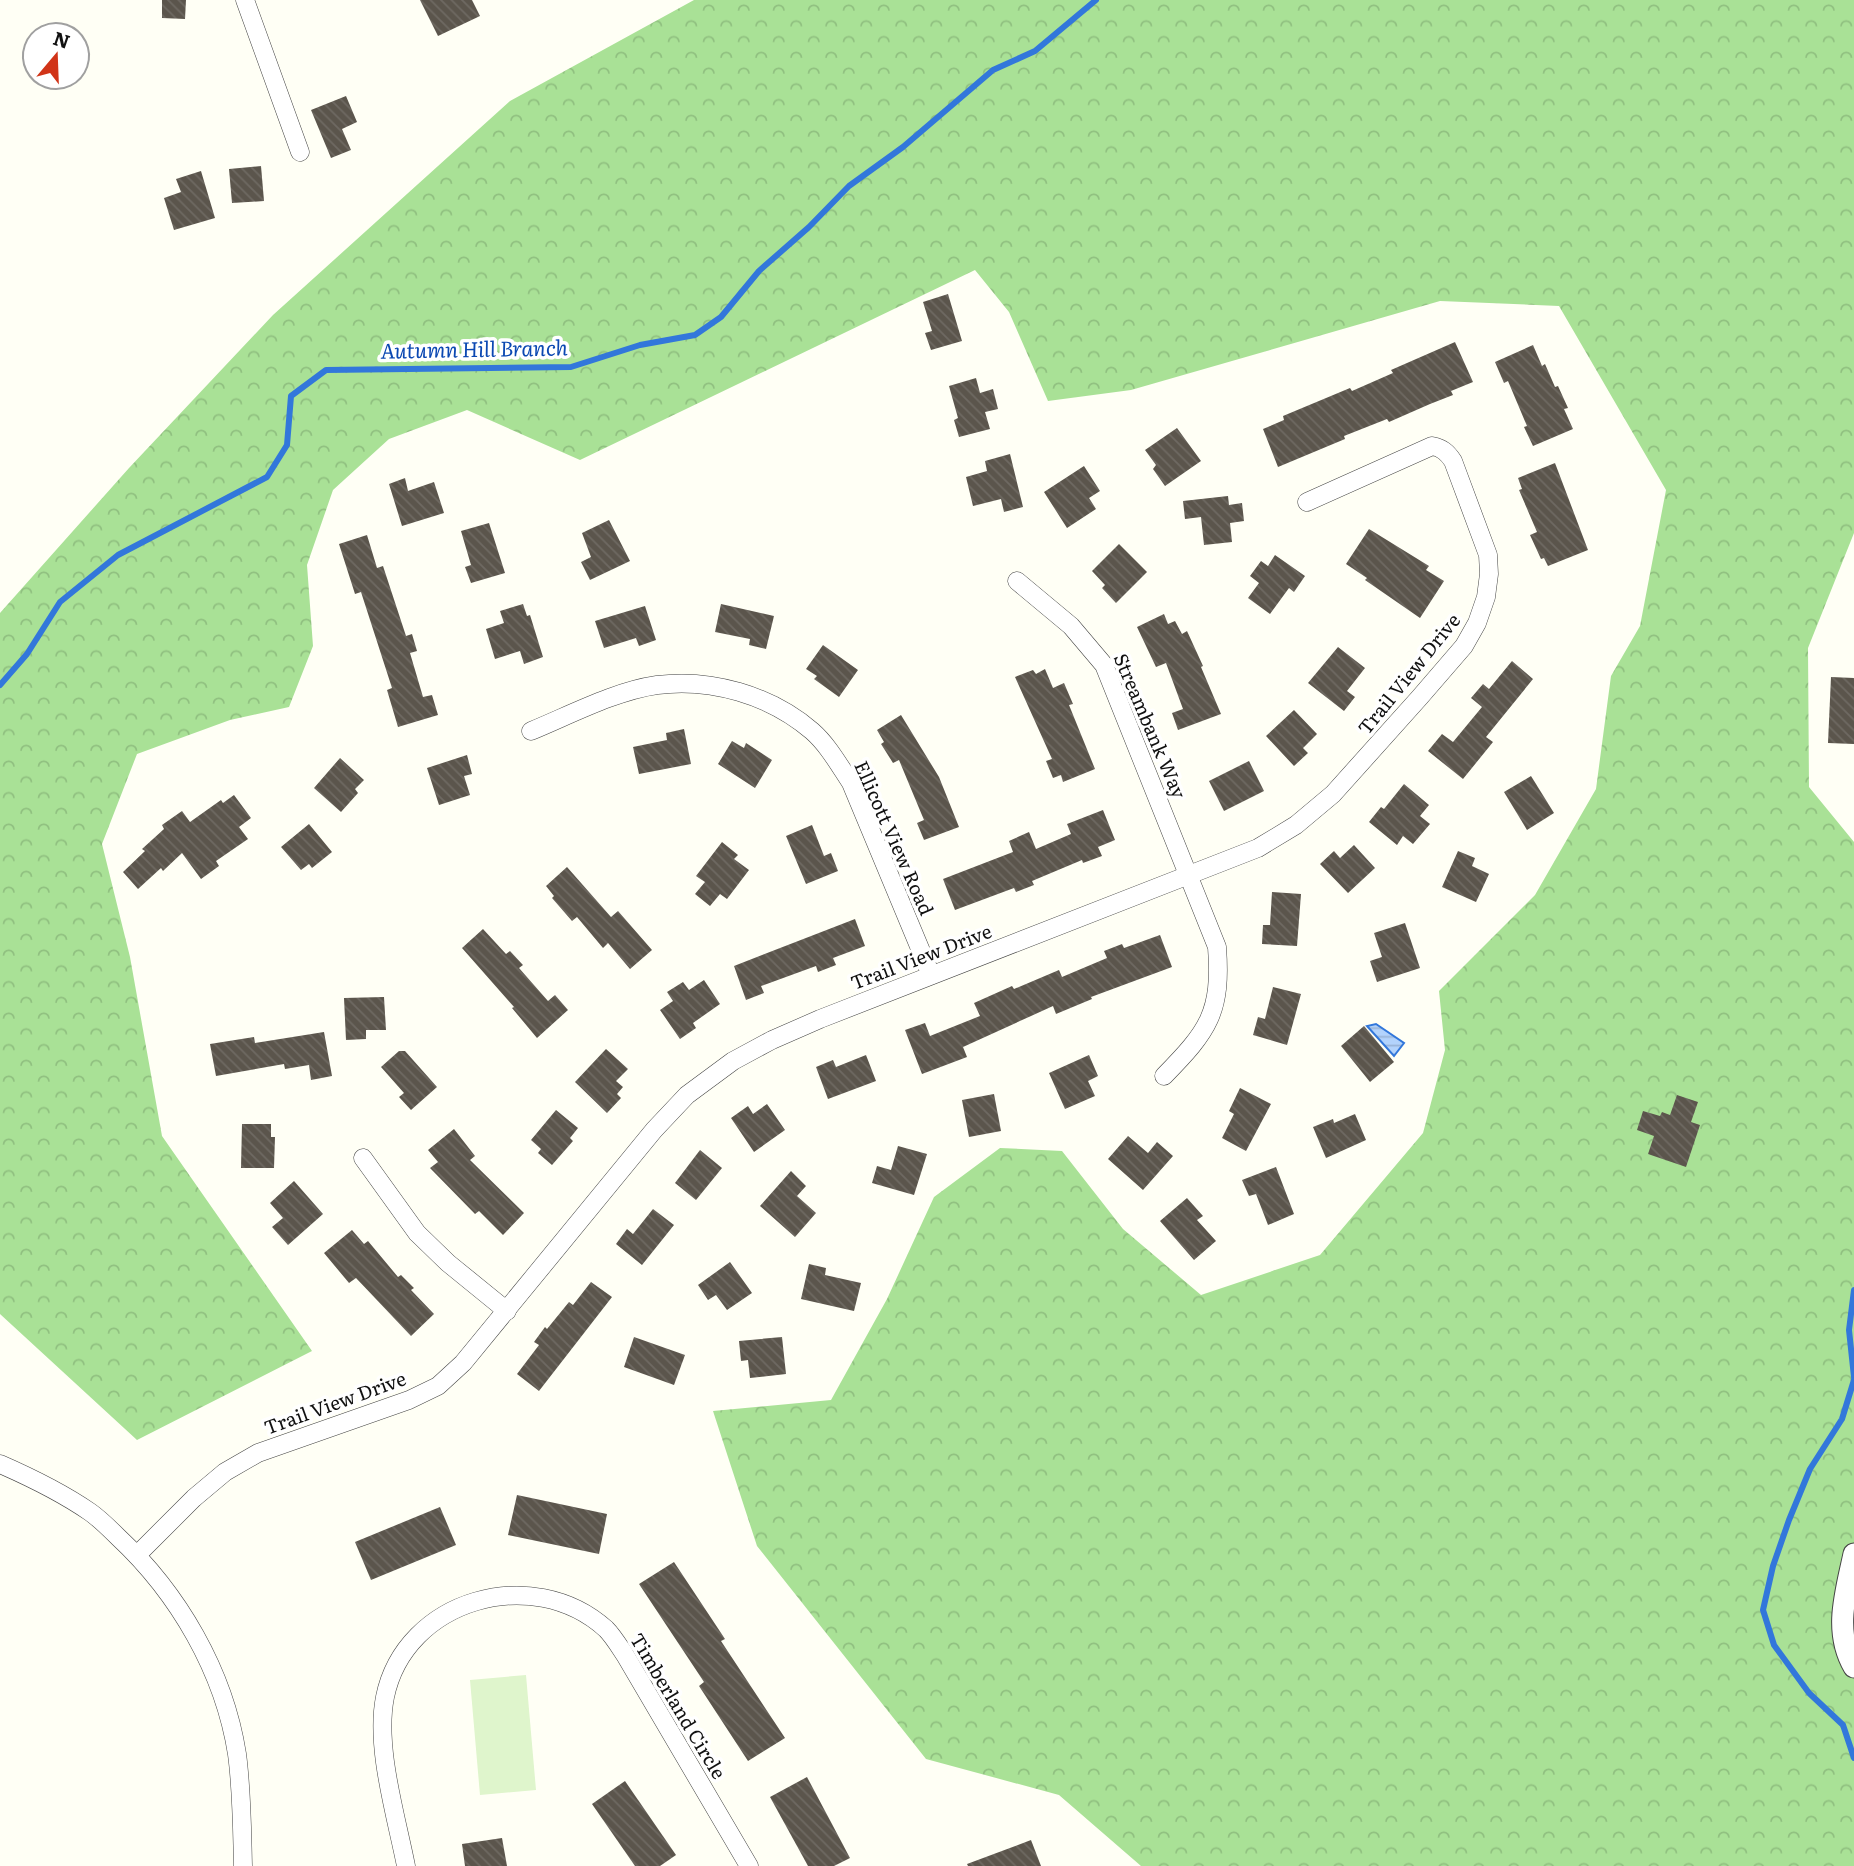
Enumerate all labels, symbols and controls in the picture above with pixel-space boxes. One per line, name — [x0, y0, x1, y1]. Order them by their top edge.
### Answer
north arrow — [21, 21, 91, 91]
text: N — [50, 23, 74, 55]
water label: Autumn Hill Branch — [380, 330, 569, 365]
street label: Trail View Drive — [1350, 607, 1466, 740]
street label: Streambank Way — [1108, 649, 1194, 803]
street label: Ellicott View Road — [848, 756, 942, 920]
street label: Trail View Drive — [846, 916, 995, 996]
street label: Trail View Drive — [260, 1363, 410, 1441]
street label: Timberland Circle — [624, 1627, 734, 1784]

